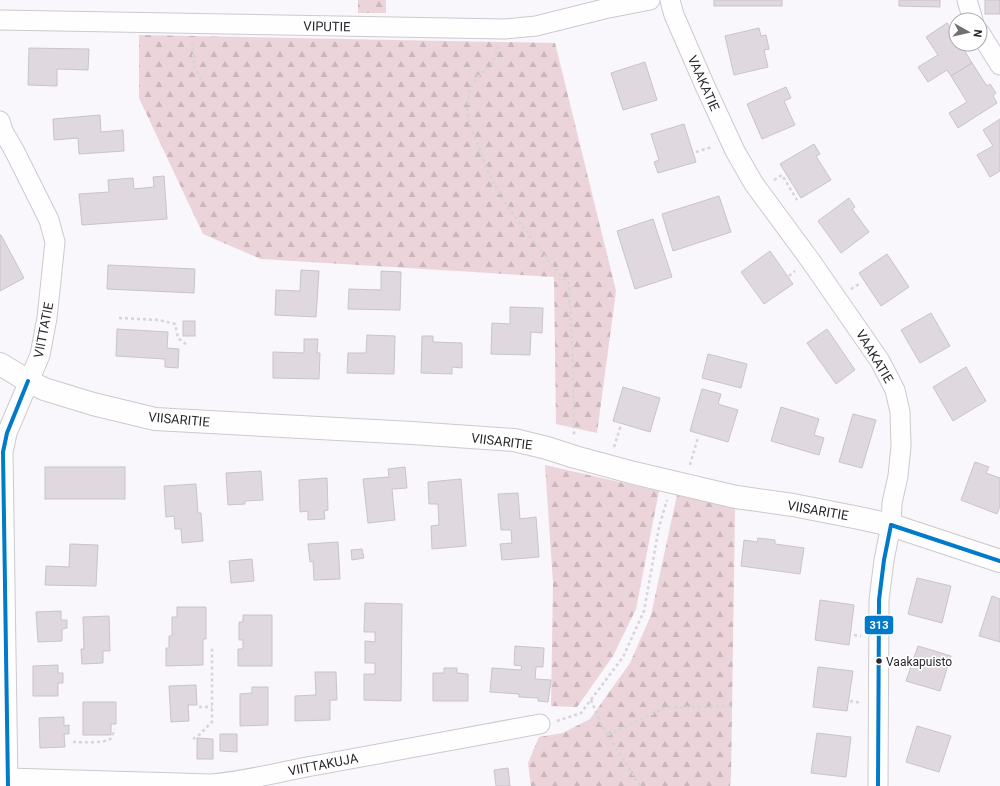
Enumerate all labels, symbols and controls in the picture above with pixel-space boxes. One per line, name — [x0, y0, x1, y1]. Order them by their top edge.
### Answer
north arrow — [948, 12, 988, 52]
street label: VIPUTIE — [303, 19, 351, 34]
text: N — [970, 29, 984, 38]
street label: VAAKATIE — [685, 53, 722, 113]
street label: VIITTATIE — [31, 301, 56, 359]
street label: VAAKATIE — [853, 327, 896, 386]
street label: VIISARITIE — [148, 409, 210, 430]
street label: VIISARITIE — [470, 430, 533, 453]
street label: VIISARITIE — [786, 498, 850, 523]
line badge: 313 — [864, 615, 894, 635]
text: 313 — [870, 619, 888, 632]
place label: Vaakapuisto — [886, 655, 952, 669]
marker: Vaakapuisto — [874, 656, 884, 666]
street label: VIITTAKUJA — [287, 750, 360, 779]

